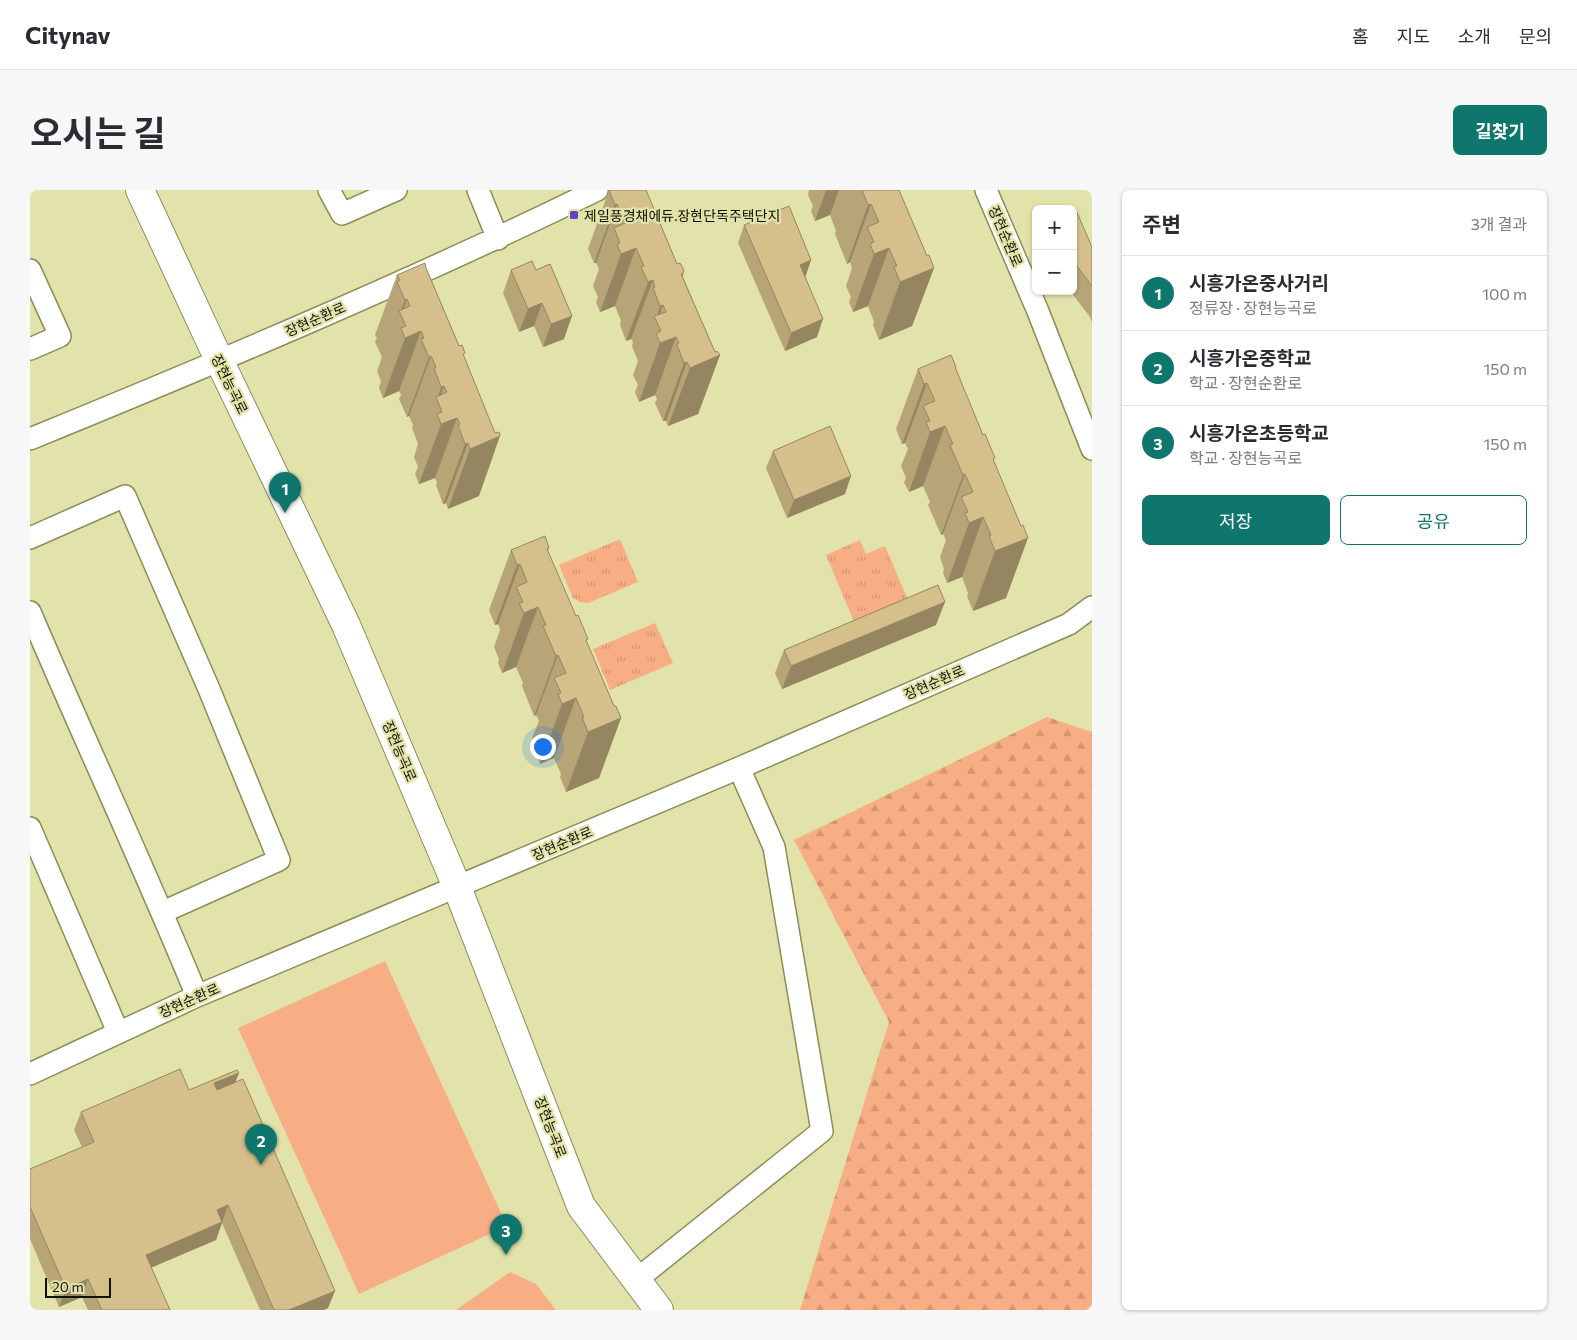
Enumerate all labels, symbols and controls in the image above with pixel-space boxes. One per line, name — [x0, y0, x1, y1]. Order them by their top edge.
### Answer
text: Citynav — [25, 20, 111, 49]
text: 홈 — [1352, 25, 1369, 47]
text: 지도 — [1397, 25, 1430, 47]
text: 소개 — [1458, 25, 1491, 47]
text: 문의 — [1519, 25, 1552, 47]
button: 길찾기 — [1453, 105, 1547, 155]
text: 오시는 길 — [30, 110, 166, 153]
street label: 장현순환로 — [986, 203, 1026, 269]
map controls — [1032, 205, 1077, 295]
button: + — [1032, 205, 1077, 250]
place label: 제일풍경채에듀.장현단독주택단지 — [584, 207, 781, 224]
marker: 제일풍경채에듀.장현단독주택단지 — [568, 209, 580, 221]
text: 주변 — [1142, 211, 1181, 236]
text: 3개 결과 — [1471, 214, 1527, 233]
button: − — [1032, 250, 1077, 295]
text: 시흥가온중사거리 — [1189, 271, 1329, 294]
text: 1 — [1154, 284, 1162, 303]
text: 100 m — [1482, 284, 1527, 303]
street label: 장현순환로 — [282, 298, 348, 340]
text: 정류장 · 장현능곡로 — [1189, 298, 1317, 317]
text: 시흥가온중학교 — [1189, 346, 1311, 369]
street label: 장현능곡로 — [208, 351, 252, 417]
text: 2 — [1153, 359, 1163, 378]
text: 150 m — [1484, 359, 1527, 378]
text: 학교 · 장현순환로 — [1189, 373, 1302, 392]
text: 시흥가온초등학교 — [1189, 421, 1329, 444]
text: 3 — [1153, 434, 1163, 453]
text: 150 m — [1484, 434, 1527, 453]
text: 학교 · 장현능곡로 — [1189, 448, 1302, 467]
pin: 1 — [269, 472, 301, 513]
button: 저장 — [1142, 495, 1330, 545]
button: 공유 — [1340, 495, 1527, 545]
street label: 장현순환로 — [901, 661, 967, 703]
street label: 장현능곡로 — [380, 718, 420, 784]
your location — [530, 734, 556, 760]
street label: 장현순환로 — [529, 823, 595, 863]
street label: 장현순환로 — [156, 979, 222, 1021]
street label: 장현능곡로 — [532, 1094, 571, 1160]
pin: 2 — [245, 1124, 277, 1165]
pin: 3 — [490, 1214, 522, 1255]
scale bar — [45, 1275, 111, 1298]
text: 20 m — [52, 1278, 84, 1295]

